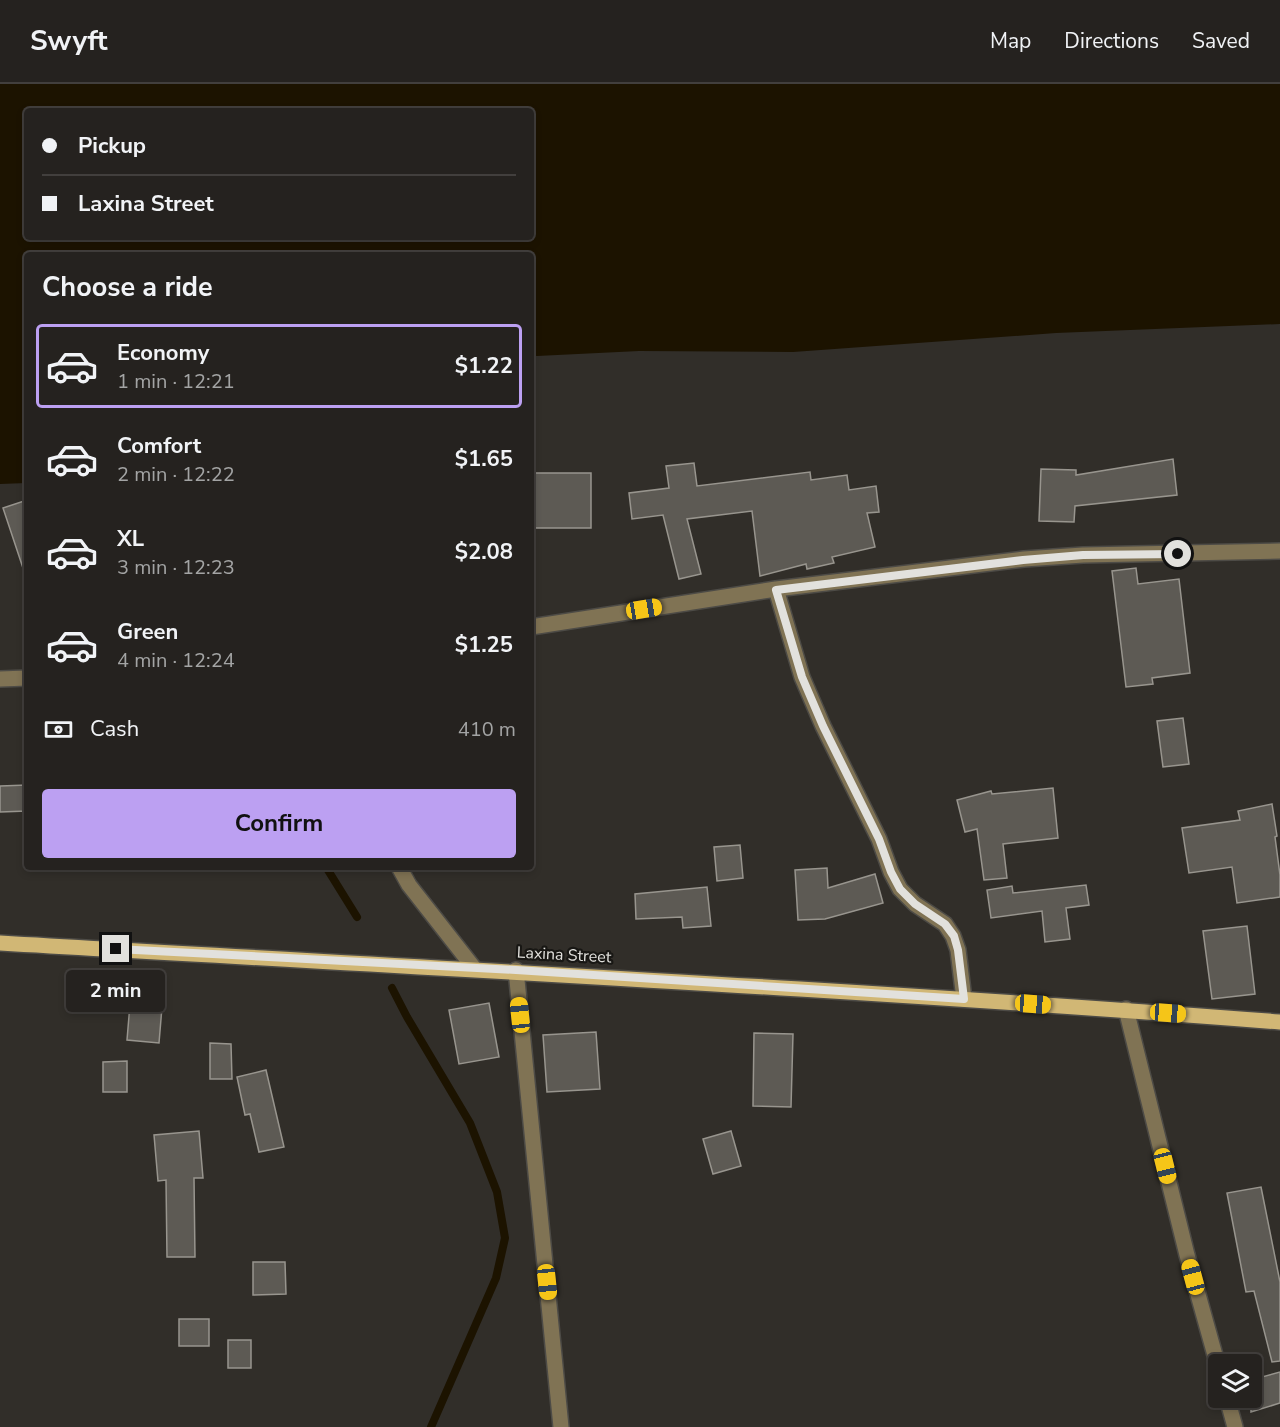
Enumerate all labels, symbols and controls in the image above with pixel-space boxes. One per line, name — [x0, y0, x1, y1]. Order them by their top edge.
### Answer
text: Swyft — [30, 22, 108, 60]
text: Map — [990, 27, 1031, 55]
text: Directions — [1064, 27, 1159, 55]
text: Saved — [1192, 27, 1250, 55]
text: Pickup — [78, 131, 146, 161]
text: Laxina Street — [78, 189, 214, 219]
text: Choose a ride — [42, 269, 213, 306]
text: Economy — [117, 338, 209, 368]
icon: car — [45, 339, 99, 393]
text: $1.22 — [455, 351, 513, 381]
text: 1 min · 12:21 — [117, 368, 235, 395]
text: Comfort — [117, 431, 201, 461]
icon: car — [45, 432, 99, 486]
text: $1.65 — [455, 444, 513, 474]
text: 2 min · 12:22 — [117, 461, 235, 488]
text: XL — [117, 524, 144, 554]
icon: car — [45, 525, 99, 579]
text: $2.08 — [455, 537, 513, 567]
route start — [1164, 540, 1191, 567]
text: 3 min · 12:23 — [117, 554, 235, 581]
car — [625, 597, 663, 621]
text: Green — [117, 617, 178, 647]
icon: car — [45, 618, 99, 672]
text: $1.25 — [455, 630, 513, 660]
text: 4 min · 12:24 — [117, 647, 235, 674]
icon: cash — [42, 713, 75, 746]
text: Cash — [90, 714, 139, 744]
text: 410 m — [458, 716, 516, 743]
button: Confirm — [42, 789, 516, 858]
route end — [102, 935, 129, 962]
street label: Laxina Street — [516, 942, 612, 968]
callout: 2 min — [66, 970, 166, 1012]
text: 2 min — [90, 977, 141, 1004]
car — [1014, 994, 1052, 1014]
car — [509, 996, 531, 1034]
car — [1149, 1003, 1187, 1023]
car — [1152, 1146, 1178, 1186]
car — [1180, 1257, 1206, 1297]
car — [536, 1263, 558, 1301]
map controls — [1208, 1354, 1262, 1408]
button: layers — [1208, 1354, 1262, 1408]

